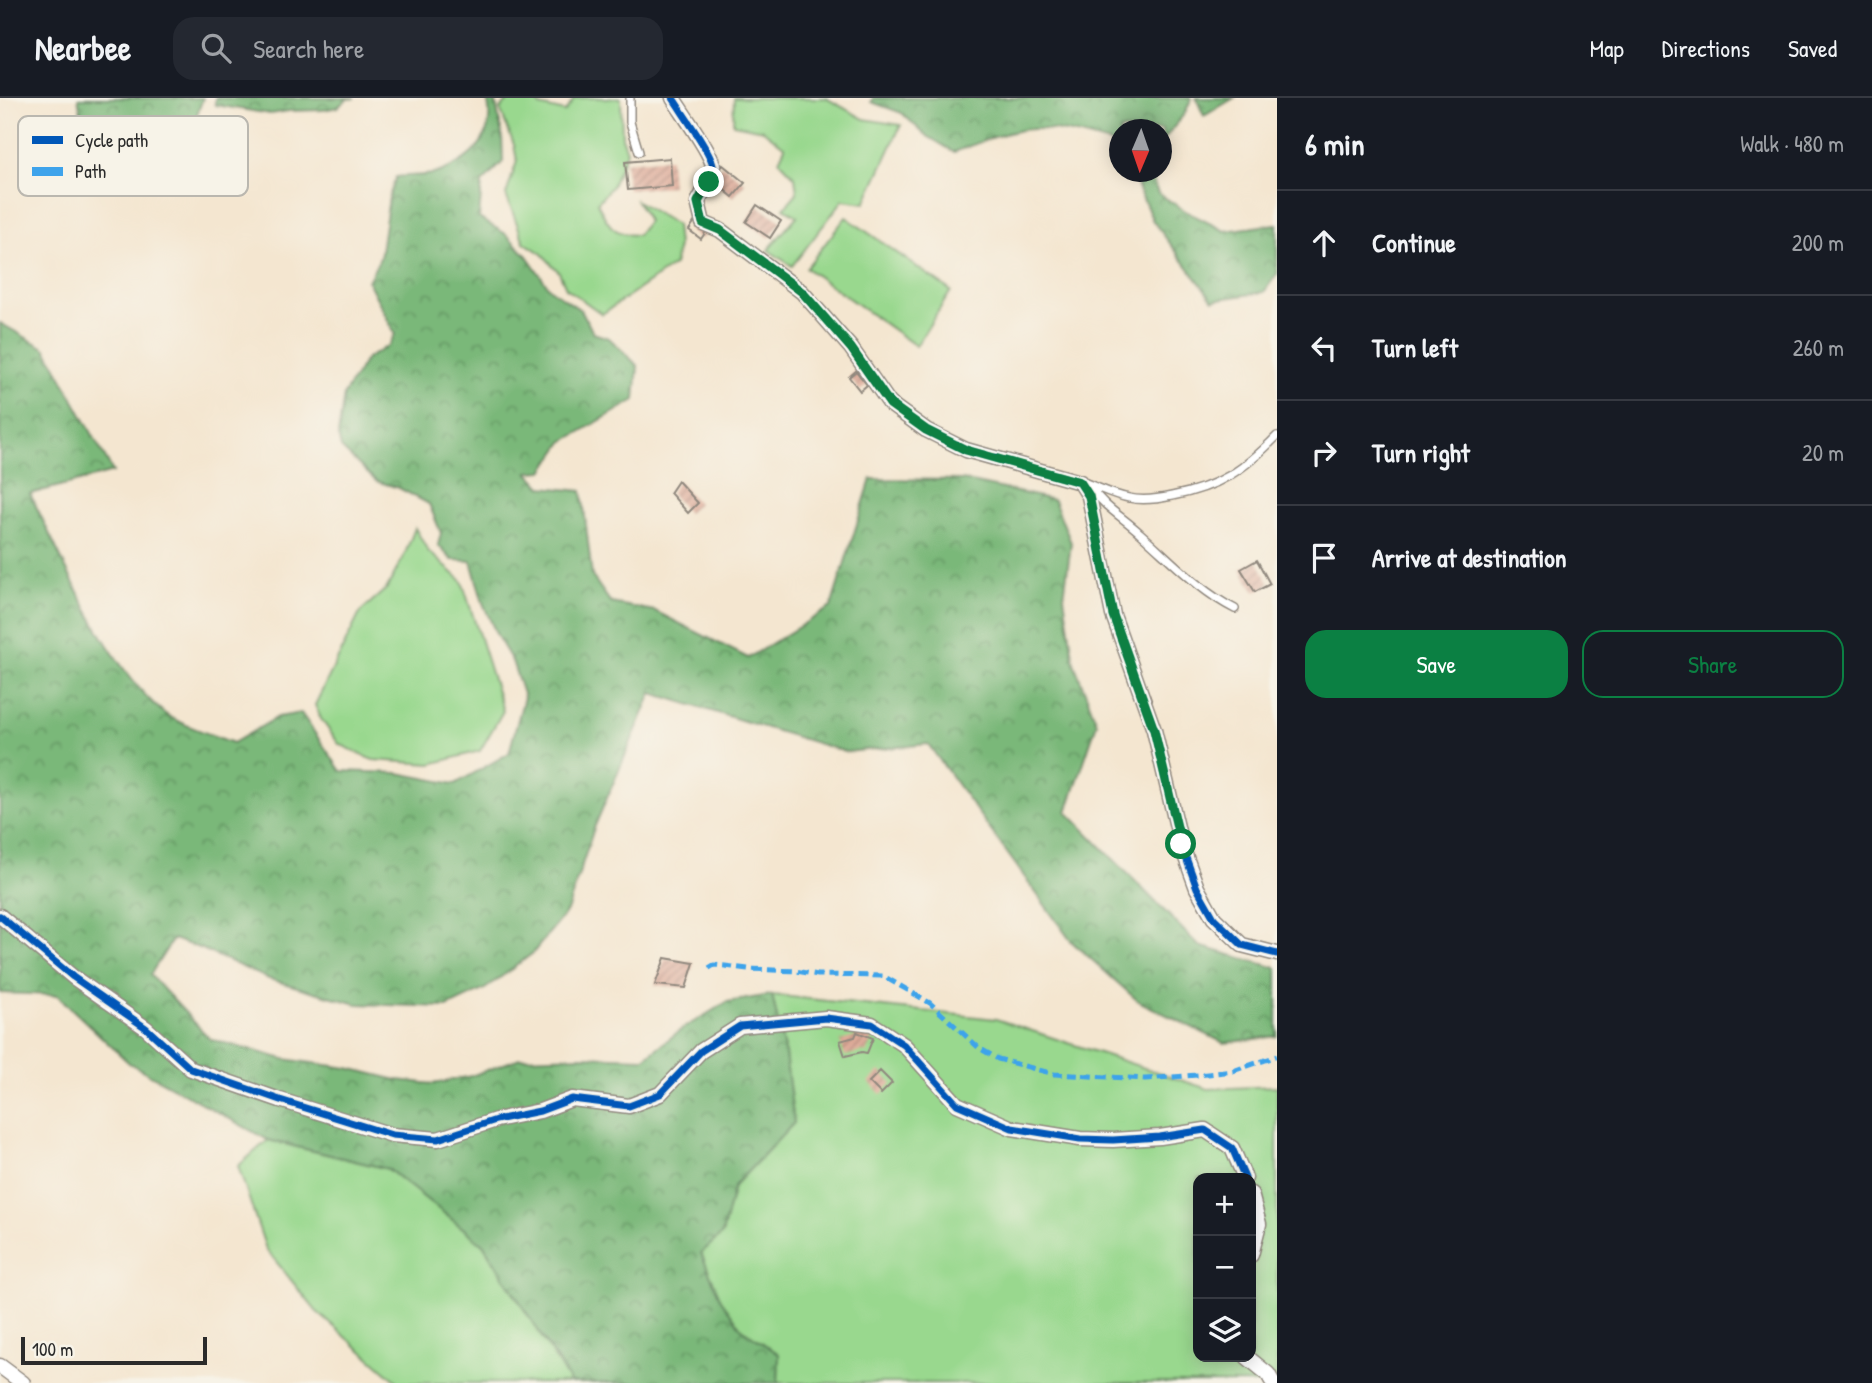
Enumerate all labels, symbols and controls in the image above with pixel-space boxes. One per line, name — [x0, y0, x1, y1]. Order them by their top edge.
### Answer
search box — [173, 17, 663, 80]
text: Nearbee — [35, 26, 131, 70]
icon: search — [197, 29, 235, 67]
text: Search here — [253, 31, 364, 66]
text: Map — [1590, 32, 1624, 64]
text: Directions — [1662, 32, 1750, 64]
text: Saved — [1788, 32, 1837, 64]
legend — [18, 116, 248, 196]
north arrow — [1109, 119, 1172, 182]
text: 6 min — [1305, 124, 1365, 164]
text: Cycle path — [75, 127, 148, 153]
text: Walk · 480 m — [1740, 128, 1844, 159]
text: Path — [75, 158, 106, 184]
route end — [693, 166, 724, 197]
icon: ahead — [1305, 224, 1343, 262]
text: Continue — [1372, 225, 1456, 260]
text: 200 m — [1792, 227, 1844, 258]
icon: left — [1305, 329, 1343, 367]
text: Turn left — [1372, 330, 1458, 365]
text: 260 m — [1793, 332, 1844, 363]
icon: right — [1305, 434, 1343, 472]
text: Turn right — [1372, 435, 1470, 470]
text: 20 m — [1802, 437, 1844, 468]
icon: arrive — [1305, 539, 1343, 577]
text: Arrive at destination — [1372, 540, 1567, 575]
button: Save — [1305, 630, 1568, 698]
button: Share — [1582, 630, 1844, 698]
route start — [1165, 828, 1196, 859]
map controls — [1193, 1173, 1256, 1362]
button: + — [1193, 1173, 1256, 1236]
button: − — [1193, 1236, 1256, 1299]
button: layers — [1193, 1299, 1256, 1362]
scale bar — [21, 1334, 206, 1366]
text: 100 m — [32, 1336, 73, 1362]

